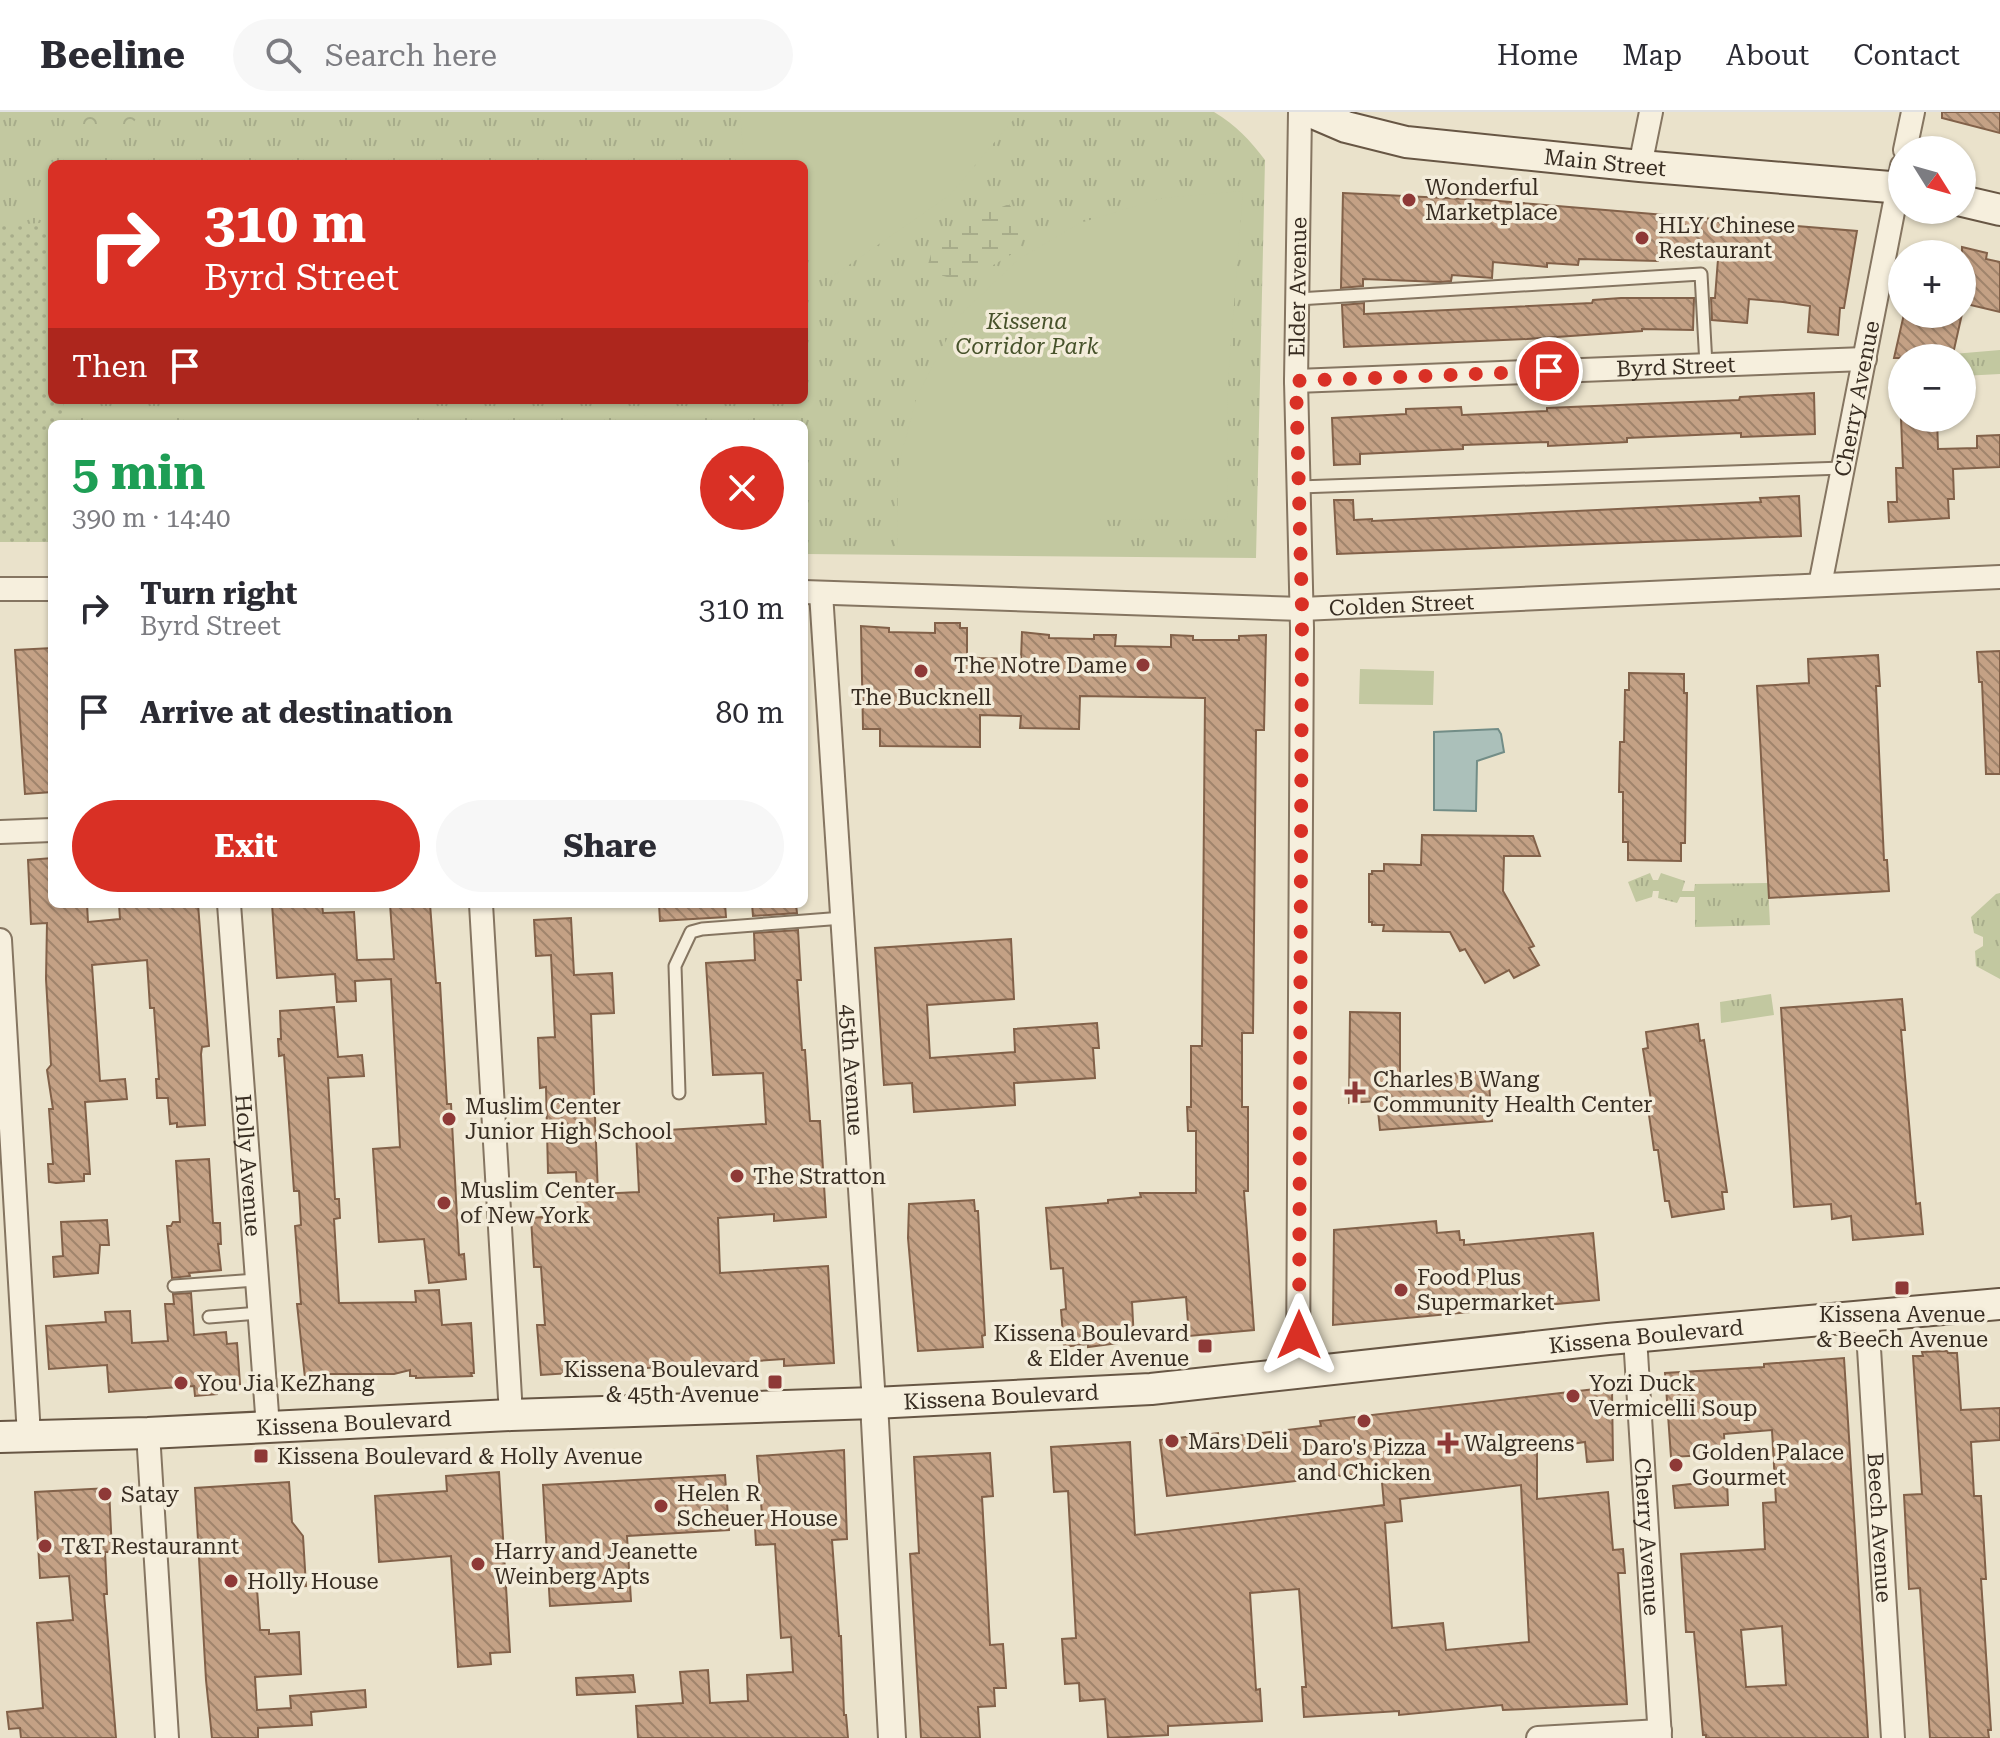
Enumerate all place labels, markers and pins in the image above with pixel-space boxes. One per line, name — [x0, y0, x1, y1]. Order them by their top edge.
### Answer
place label: Wonderful Marketplace — [1425, 175, 1558, 225]
marker: Wonderful Marketplace — [1400, 191, 1418, 209]
place label: HLY Chinese Restaurant — [1658, 213, 1795, 263]
marker: HLY Chinese Restaurant — [1633, 229, 1651, 247]
pin — [1515, 337, 1583, 405]
place label: The Notre Dame — [954, 653, 1127, 678]
marker: The Notre Dame — [1134, 656, 1152, 674]
marker: The Bucknell — [912, 662, 930, 680]
place label: The Bucknell — [851, 685, 992, 710]
place label: Charles B Wang Community Health Center — [1373, 1067, 1652, 1117]
marker: Charles B Wang Community Health Center — [1344, 1081, 1366, 1103]
place label: Muslim Center Junior High School — [465, 1094, 672, 1144]
marker: Muslim Center Junior High School — [440, 1110, 458, 1128]
place label: The Stratton — [753, 1164, 886, 1189]
marker: The Stratton — [728, 1167, 746, 1185]
place label: Muslim Center of New York — [460, 1178, 616, 1228]
marker: Muslim Center of New York — [435, 1194, 453, 1212]
place label: Food Plus Supermarket — [1417, 1265, 1555, 1315]
marker: Kissena Avenue & Beech Avenue — [1893, 1279, 1911, 1297]
marker: Food Plus Supermarket — [1392, 1281, 1410, 1299]
place label: Kissena Avenue & Beech Avenue — [1816, 1302, 1988, 1352]
place label: Kissena Boulevard & Elder Avenue — [994, 1321, 1189, 1371]
marker: Kissena Boulevard & Elder Avenue — [1196, 1337, 1214, 1355]
place label: Kissena Boulevard & 45th Avenue — [564, 1357, 759, 1407]
place label: You Jia KeZhang — [197, 1371, 375, 1396]
place label: Yozi Duck Vermicelli Soup — [1589, 1371, 1757, 1421]
marker: Kissena Boulevard & 45th Avenue — [766, 1373, 784, 1391]
marker: You Jia KeZhang — [172, 1374, 190, 1392]
marker: Yozi Duck Vermicelli Soup — [1564, 1387, 1582, 1405]
marker: Daro's Pizza and Chicken — [1355, 1412, 1373, 1430]
place label: Mars Deli — [1188, 1429, 1289, 1454]
place label: Walgreens — [1464, 1431, 1574, 1456]
marker: Mars Deli — [1163, 1432, 1181, 1450]
marker: Walgreens — [1439, 1434, 1457, 1452]
place label: Daro's Pizza and Chicken — [1297, 1435, 1431, 1485]
place label: Golden Palace Gourmet — [1692, 1440, 1844, 1490]
place label: Kissena Boulevard & Holly Avenue — [277, 1444, 643, 1469]
marker: Kissena Boulevard & Holly Avenue — [252, 1447, 270, 1465]
marker: Golden Palace Gourmet — [1667, 1456, 1685, 1474]
place label: Helen R Scheuer House — [677, 1481, 838, 1531]
place label: Satay — [121, 1482, 179, 1507]
marker: Satay — [96, 1485, 114, 1503]
marker: Helen R Scheuer House — [652, 1497, 670, 1515]
place label: T&T Restaurannt — [61, 1534, 239, 1559]
marker: T&T Restaurannt — [36, 1537, 54, 1555]
place label: Harry and Jeanette Weinberg Apts — [494, 1539, 698, 1589]
marker: Harry and Jeanette Weinberg Apts — [469, 1555, 487, 1573]
place label: Holly House — [247, 1569, 379, 1594]
marker: Holly House — [222, 1572, 240, 1590]

